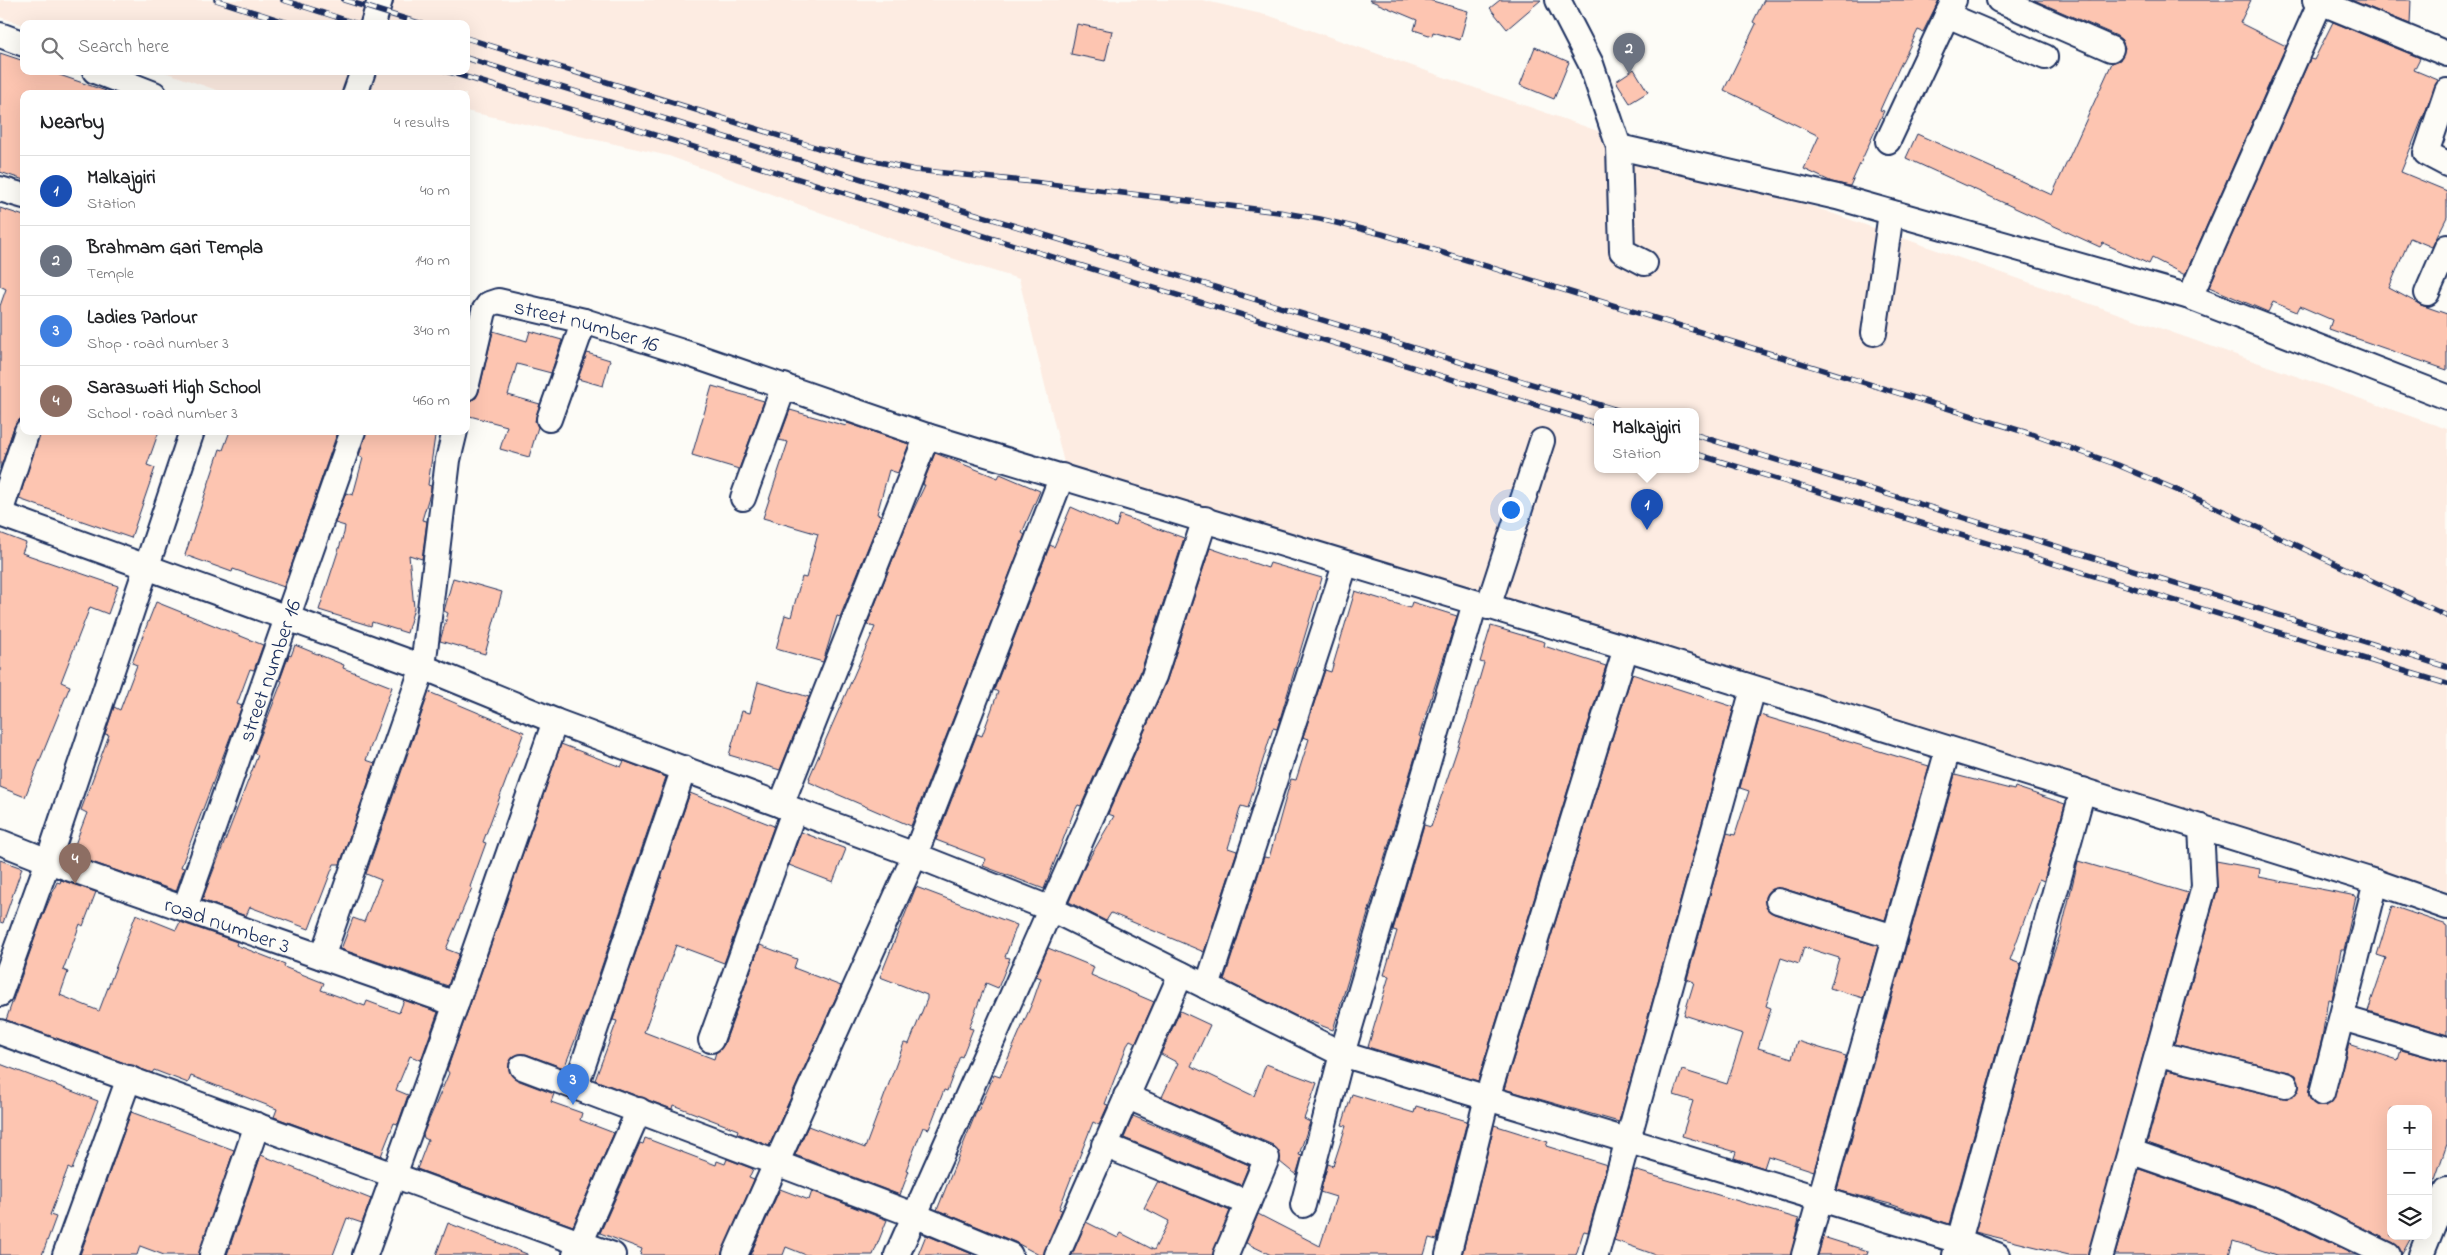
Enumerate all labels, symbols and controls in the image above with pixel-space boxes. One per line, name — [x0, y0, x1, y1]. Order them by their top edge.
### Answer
search box — [20, 20, 470, 75]
pin: 2 — [1613, 33, 1645, 74]
icon: search — [38, 34, 66, 62]
text: Search here — [78, 34, 169, 61]
text: Nearby — [40, 108, 104, 138]
text: 4 results — [394, 111, 450, 135]
text: Malkajgiri — [87, 165, 156, 192]
text: 1 — [53, 179, 59, 203]
text: 40 m — [420, 179, 450, 203]
text: Station — [87, 192, 136, 216]
text: Brahmam Gari Templa — [87, 235, 263, 262]
text: 2 — [52, 249, 60, 273]
text: 140 m — [415, 249, 450, 273]
text: Temple — [87, 262, 134, 286]
street label: street number 16 — [511, 292, 663, 363]
text: Ladies Parlour — [87, 305, 197, 332]
text: 3 — [53, 319, 59, 343]
text: 340 m — [413, 319, 450, 343]
text: Shop · road number 3 — [87, 332, 229, 356]
text: Saraswati High School — [87, 375, 261, 402]
text: 4 — [53, 389, 59, 413]
text: 460 m — [413, 389, 450, 413]
text: School · road number 3 — [87, 402, 238, 426]
popup — [1594, 408, 1699, 473]
text: Malkajgiri — [1612, 415, 1681, 442]
text: Station — [1612, 442, 1661, 466]
pin: 1 — [1631, 489, 1663, 530]
your location — [1498, 497, 1524, 523]
street label: street number 16 — [232, 595, 311, 747]
pin: 4 — [59, 843, 91, 884]
street label: road number 3 — [159, 890, 294, 964]
pin: 3 — [557, 1064, 589, 1105]
map controls — [2387, 1105, 2432, 1240]
button: + — [2387, 1105, 2432, 1150]
button: − — [2387, 1150, 2432, 1195]
button: layers — [2387, 1195, 2432, 1240]

